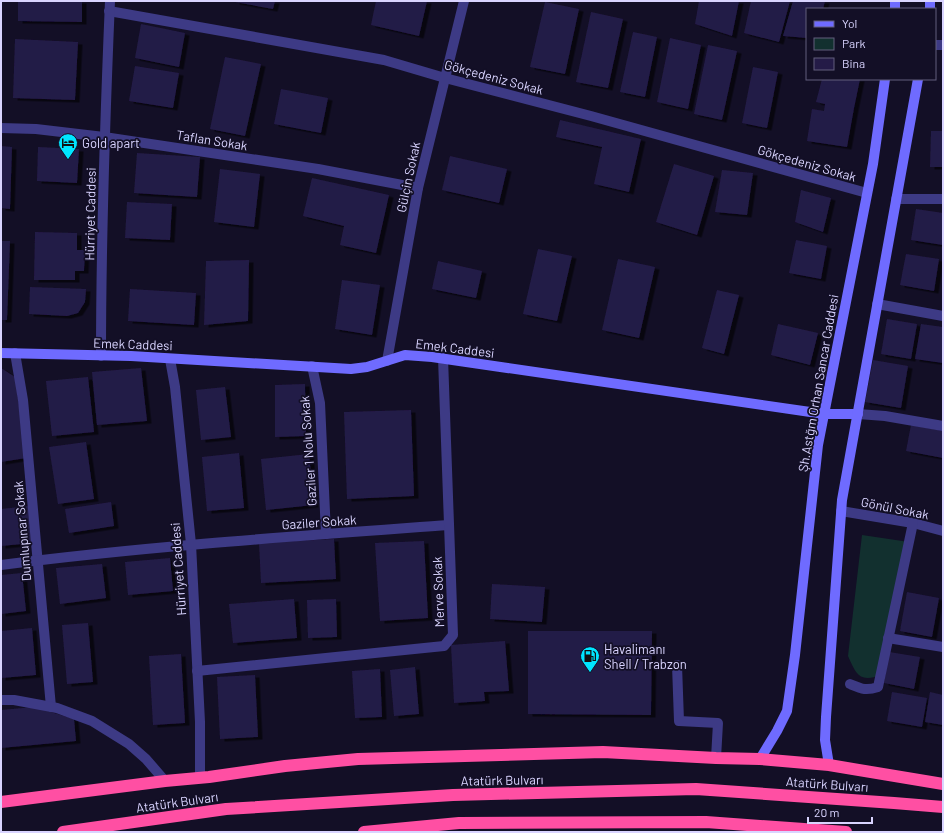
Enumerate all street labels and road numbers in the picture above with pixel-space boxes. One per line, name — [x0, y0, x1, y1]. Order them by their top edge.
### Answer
street label: Gökçedeniz Sokak — [443, 56, 546, 98]
street label: Taflan Sokak — [175, 126, 249, 154]
street label: Gülçin Sokak — [393, 140, 423, 214]
street label: Gökçedeniz Sokak — [756, 141, 859, 185]
street label: Hürriyet Caddesi — [81, 167, 99, 261]
street label: Şh.Astğm Orhan Sancar Caddesi — [794, 293, 842, 473]
street label: Emek Caddesi — [93, 335, 173, 353]
street label: Emek Caddesi — [415, 335, 495, 361]
street label: Gaziler 1 Nolu Sokak — [296, 395, 320, 507]
street label: Dumlupınar Sokak — [10, 480, 34, 582]
street label: Gönül Sokak — [860, 494, 931, 523]
street label: Gaziler Sokak — [281, 511, 357, 533]
street label: Hürriyet Caddesi — [167, 522, 189, 616]
street label: Merve Sokak — [429, 556, 447, 628]
street label: Atatürk Bulvarı — [460, 771, 544, 789]
street label: Atatürk Bulvarı — [785, 773, 869, 795]
street label: Atatürk Bulvarı — [135, 788, 219, 816]

